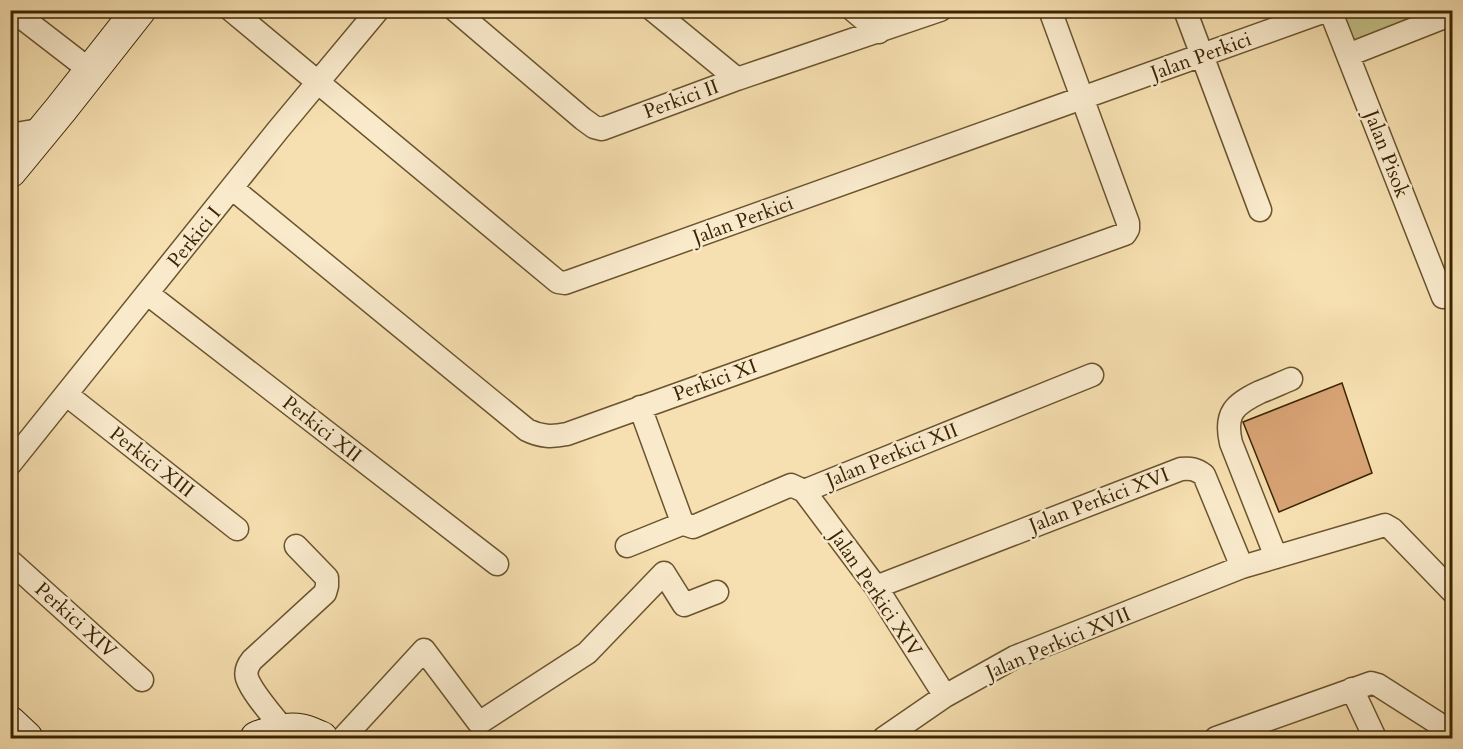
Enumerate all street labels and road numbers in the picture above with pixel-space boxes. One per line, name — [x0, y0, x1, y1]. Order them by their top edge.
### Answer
street label: Jalan Perkici — [1144, 25, 1255, 88]
street label: Perkici II — [640, 73, 722, 125]
street label: Jalan Pisok — [1357, 104, 1416, 202]
street label: Jalan Perkici — [686, 189, 797, 252]
street label: Perkici I — [161, 201, 227, 273]
street label: Perkici XI — [669, 352, 761, 408]
street label: Perkici XII — [277, 389, 367, 469]
street label: Jalan Perkici XII — [819, 416, 962, 495]
street label: Perkici XIII — [104, 420, 200, 504]
street label: Jalan Perkici XVI — [1022, 461, 1173, 540]
street label: Jalan Perkici XIV — [822, 522, 929, 662]
street label: Perkici XIV — [29, 576, 123, 664]
street label: Jalan Perkici XVII — [979, 600, 1134, 687]

